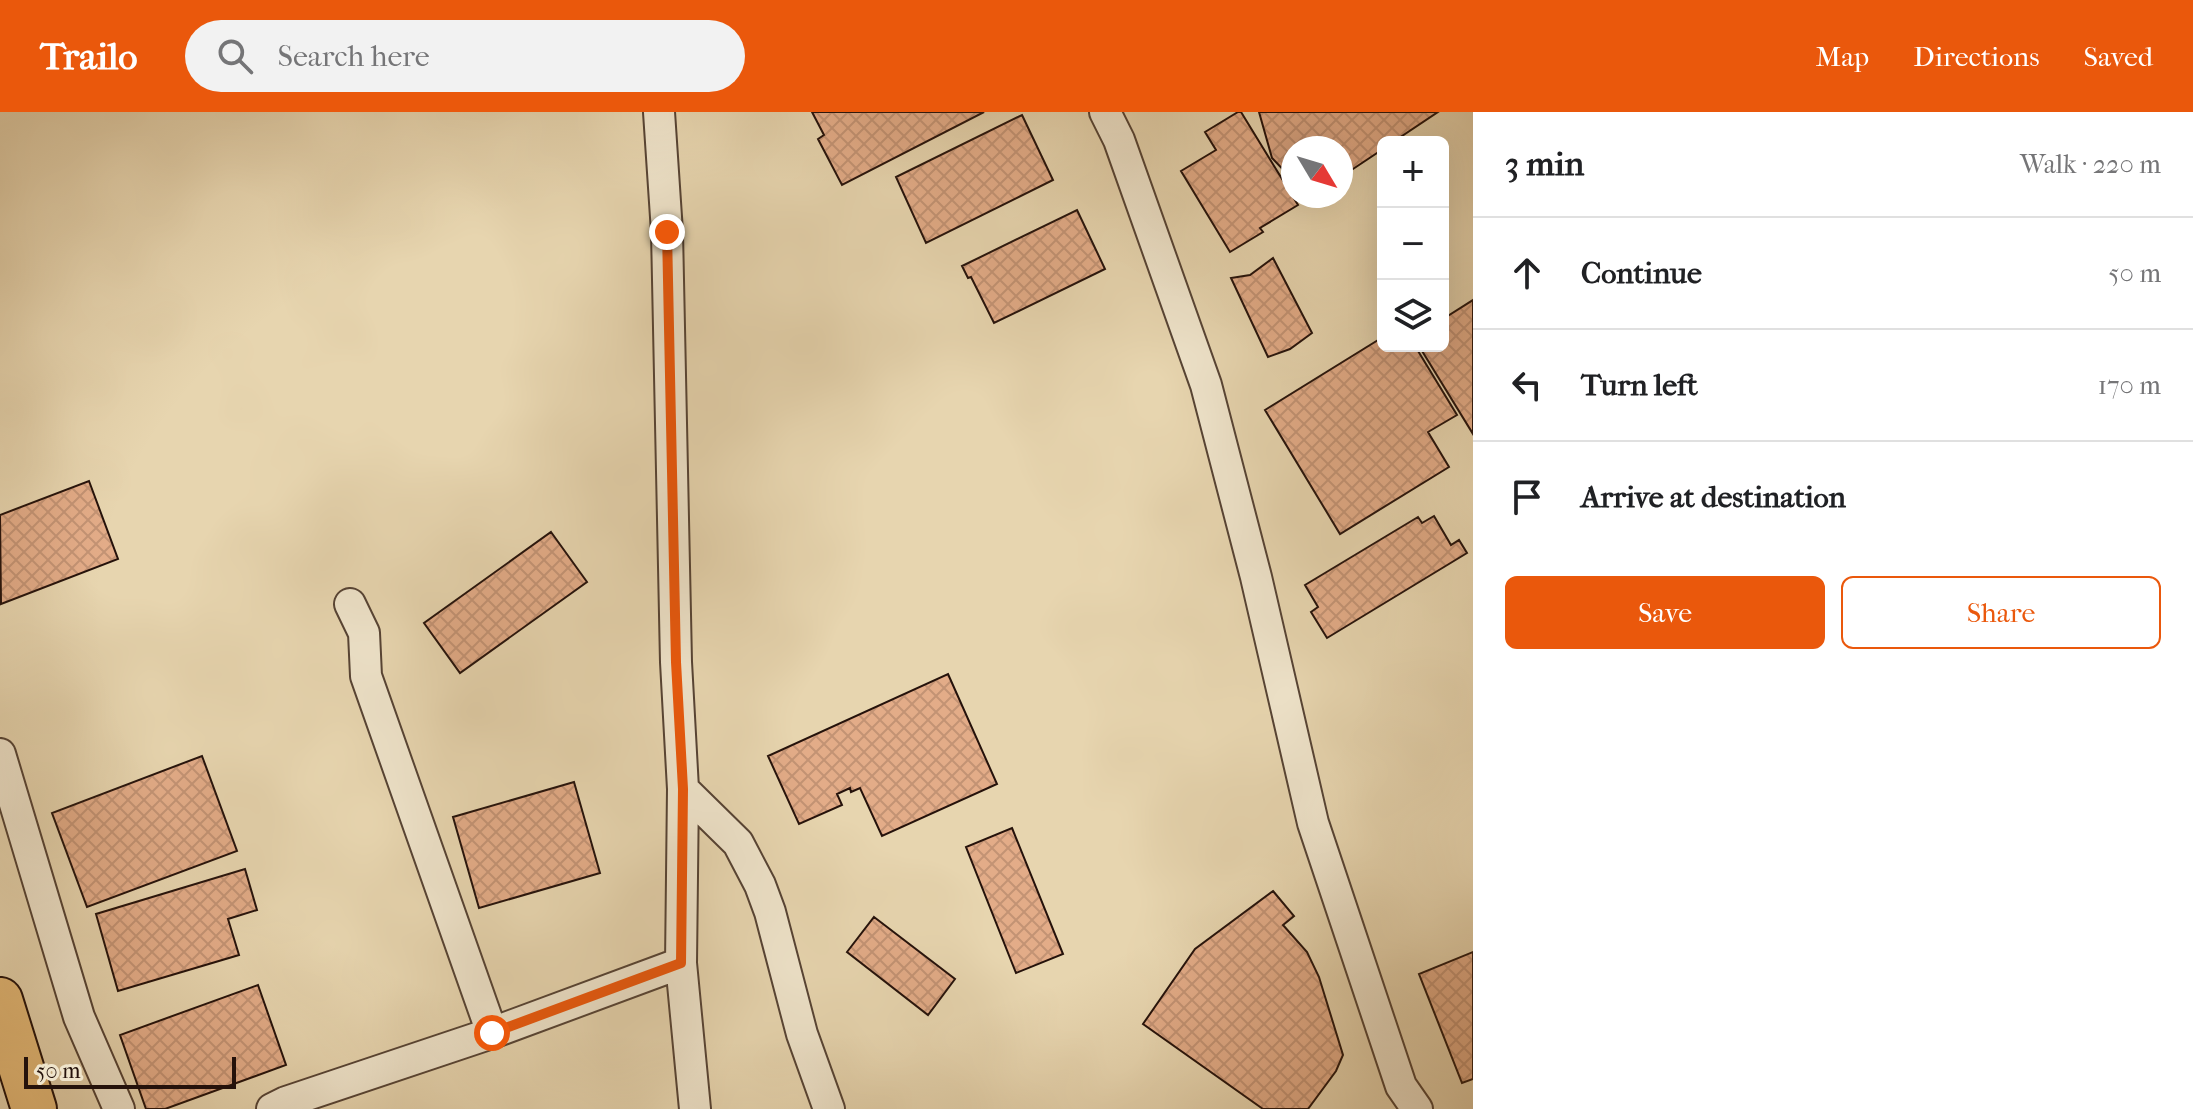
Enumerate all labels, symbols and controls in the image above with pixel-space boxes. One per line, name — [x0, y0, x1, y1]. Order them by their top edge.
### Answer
search box — [185, 20, 745, 92]
text: Trailo — [40, 34, 137, 79]
icon: search — [213, 34, 257, 78]
text: Search here — [277, 39, 430, 74]
text: Map — [1816, 40, 1869, 73]
text: Directions — [1913, 40, 2040, 73]
text: Saved — [2084, 40, 2153, 73]
north arrow — [1281, 136, 1353, 208]
map controls — [1377, 136, 1449, 352]
button: + — [1377, 136, 1449, 208]
text: 3 min — [1505, 144, 1584, 184]
text: Walk · 220 m — [2020, 149, 2161, 180]
button: − — [1377, 208, 1449, 280]
route end — [649, 214, 685, 250]
icon: ahead — [1505, 251, 1549, 295]
text: Continue — [1581, 256, 1702, 291]
text: 50 m — [2108, 258, 2161, 289]
button: layers — [1377, 280, 1449, 352]
icon: left — [1505, 363, 1549, 407]
text: Turn left — [1581, 368, 1698, 403]
text: 170 m — [2098, 370, 2161, 401]
icon: arrive — [1505, 475, 1549, 519]
text: Arrive at destination — [1581, 480, 1846, 515]
button: Save — [1505, 576, 1825, 649]
button: Share — [1841, 576, 2161, 649]
route start — [474, 1015, 510, 1051]
scale bar — [24, 1053, 236, 1089]
text: 50 m — [36, 1058, 81, 1084]

